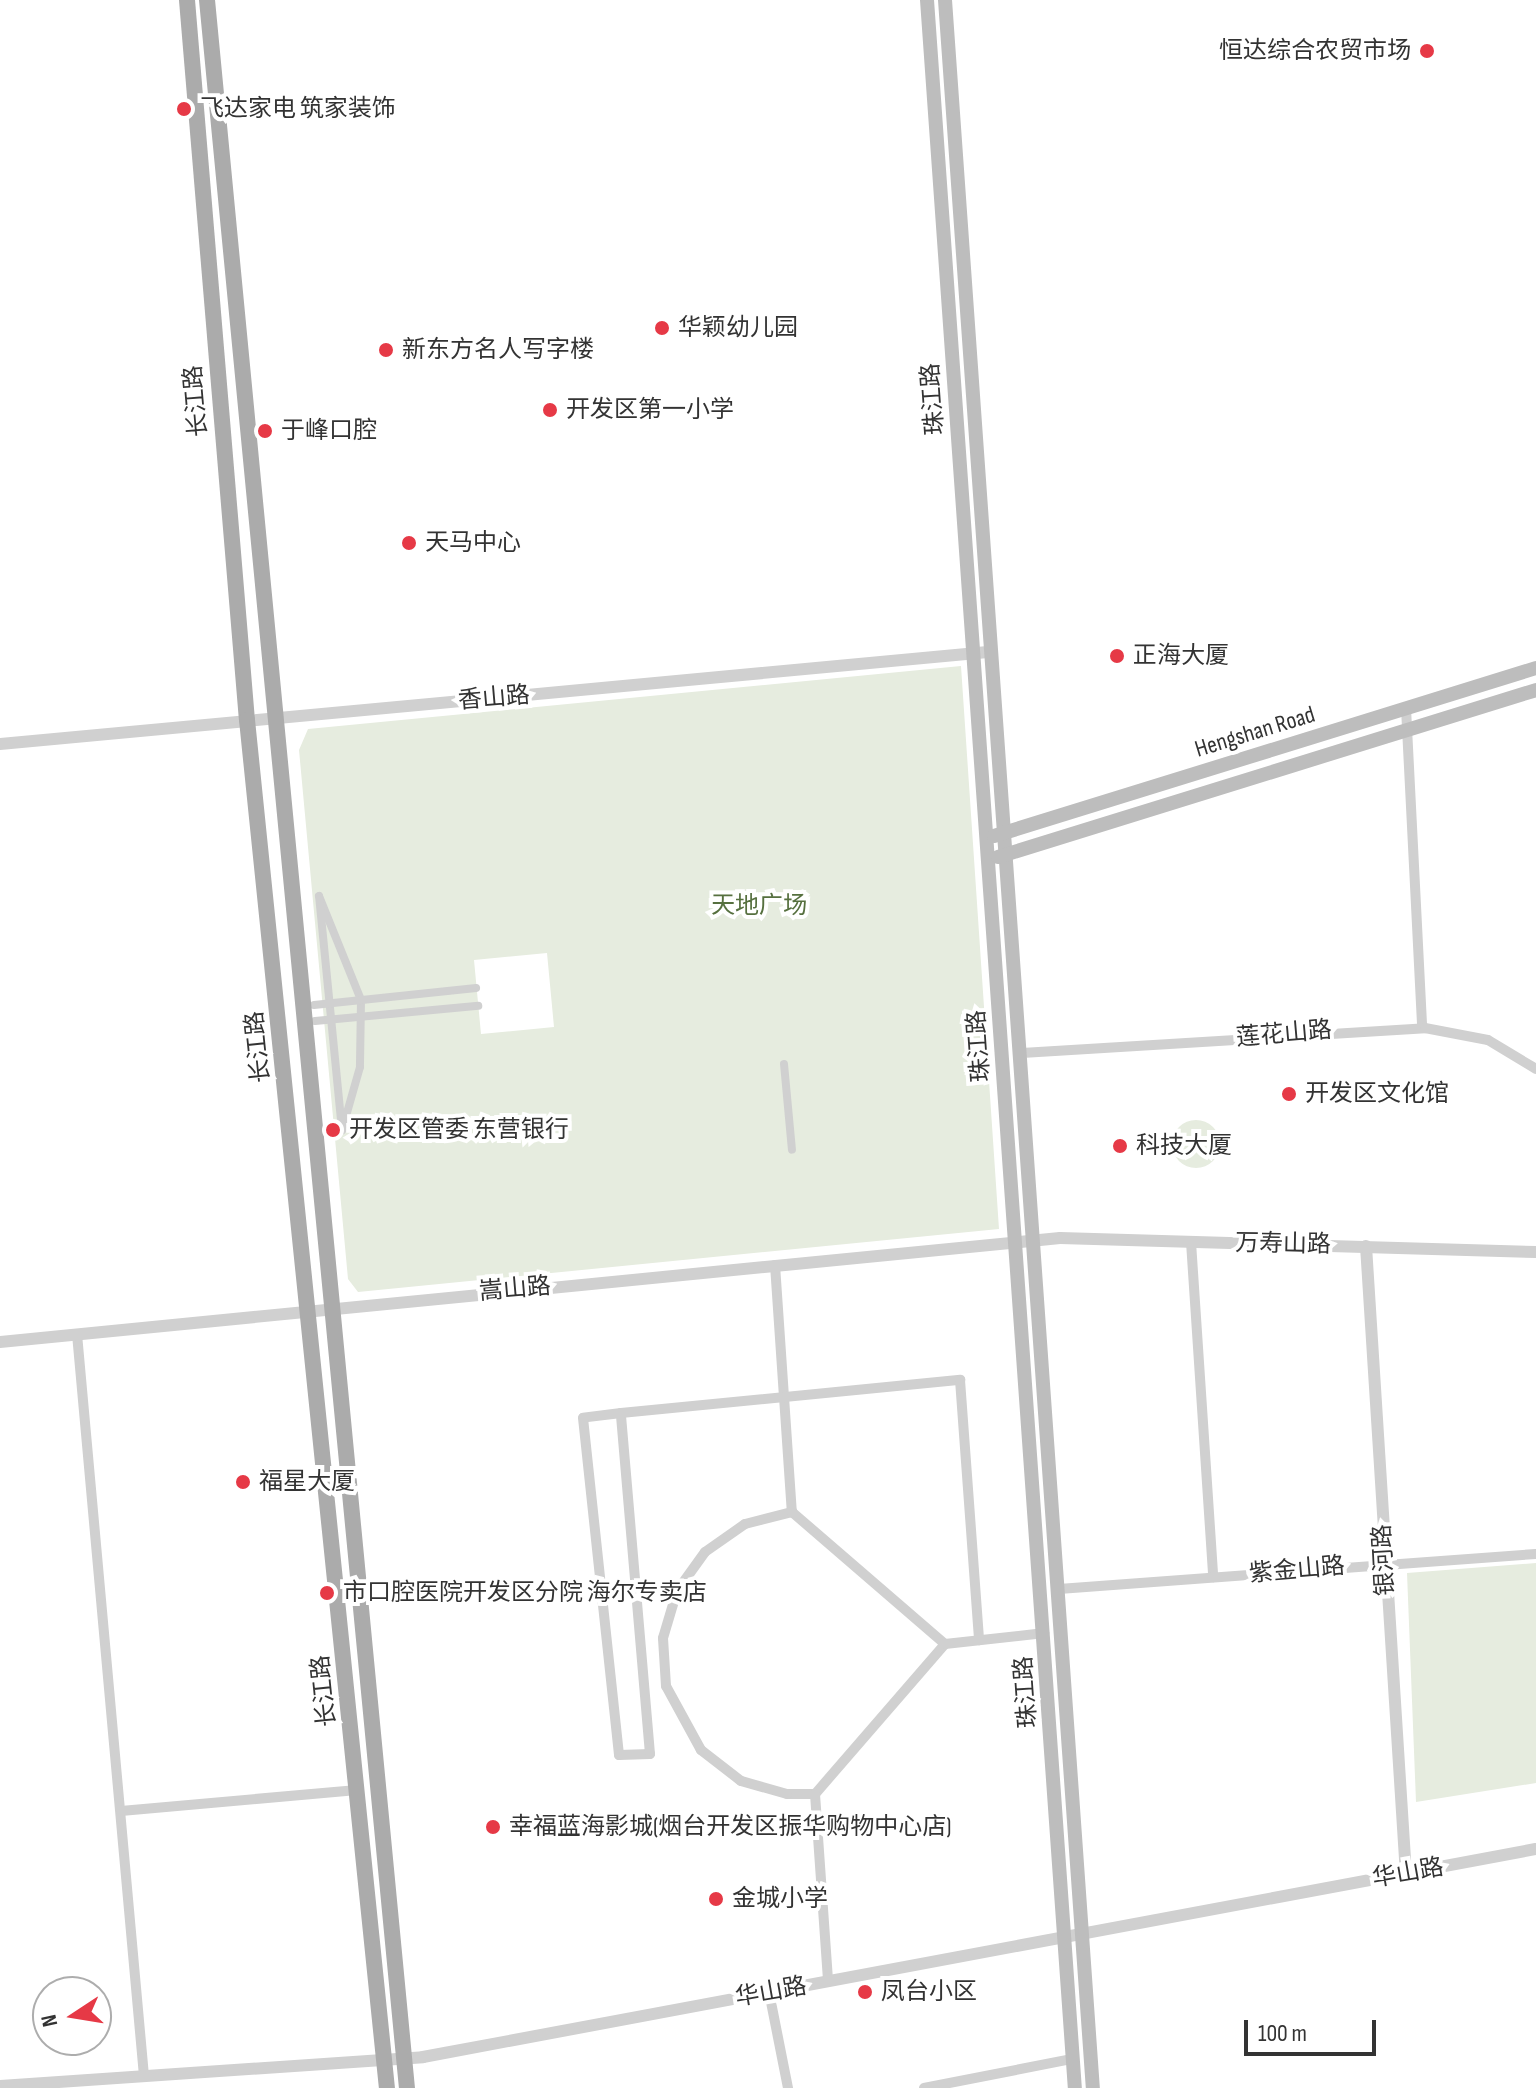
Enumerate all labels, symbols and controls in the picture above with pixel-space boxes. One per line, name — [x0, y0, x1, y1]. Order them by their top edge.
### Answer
place label: 恒达综合农贸市场 — [1219, 37, 1411, 65]
marker: 恒达综合农贸市场 — [1418, 42, 1436, 60]
place label: 飞达家电 筑家装饰 — [200, 95, 396, 123]
marker: 飞达家电 筑家装饰 — [175, 100, 193, 118]
place label: 华颖幼儿园 — [678, 314, 798, 342]
marker: 华颖幼儿园 — [653, 319, 671, 337]
place label: 新东方名人写字楼 — [402, 336, 594, 364]
marker: 新东方名人写字楼 — [377, 341, 395, 359]
street label: 珠江路 — [916, 362, 950, 436]
street label: 长江路 — [179, 364, 213, 438]
place label: 开发区第一小学 — [566, 396, 734, 424]
marker: 开发区第一小学 — [541, 401, 559, 419]
place label: 于峰口腔 — [281, 417, 377, 445]
marker: 于峰口腔 — [256, 422, 274, 440]
place label: 天马中心 — [425, 529, 521, 557]
marker: 天马中心 — [400, 534, 418, 552]
place label: 正海大厦 — [1133, 642, 1229, 670]
marker: 正海大厦 — [1108, 647, 1126, 665]
street label: 香山路 — [457, 681, 531, 715]
street label: Hengshan Road — [1192, 700, 1318, 764]
park label: 天地广场 — [711, 892, 807, 920]
street label: 珠江路 — [962, 1009, 996, 1083]
street label: 长江路 — [240, 1010, 276, 1084]
street label: 莲花山路 — [1235, 1015, 1333, 1053]
place label: 开发区文化馆 — [1305, 1080, 1449, 1108]
marker: 开发区文化馆 — [1280, 1085, 1298, 1103]
place label: 开发区管委 东营银行 — [349, 1116, 569, 1144]
marker: 开发区管委 东营银行 — [324, 1121, 342, 1139]
place label: 科技大厦 — [1136, 1132, 1232, 1160]
marker: 科技大厦 — [1111, 1137, 1129, 1155]
street label: 万寿山路 — [1235, 1229, 1331, 1259]
street label: 嵩山路 — [478, 1272, 552, 1306]
place label: 福星大厦 — [259, 1468, 355, 1496]
marker: 福星大厦 — [234, 1473, 252, 1491]
street label: 银河路 — [1368, 1523, 1400, 1597]
street label: 紫金山路 — [1248, 1551, 1346, 1589]
place label: 市口腔医院开发区分院 海尔专卖店 — [343, 1579, 707, 1607]
marker: 市口腔医院开发区分院 海尔专卖店 — [318, 1584, 336, 1602]
street label: 长江路 — [306, 1654, 342, 1728]
street label: 珠江路 — [1009, 1655, 1043, 1729]
place label: 幸福蓝海影城(烟台开发区振华购物中心店) — [509, 1813, 951, 1841]
marker: 幸福蓝海影城(烟台开发区振华购物中心店) — [484, 1818, 502, 1836]
street label: 华山路 — [1370, 1853, 1446, 1893]
place label: 金城小学 — [732, 1885, 828, 1913]
marker: 金城小学 — [707, 1890, 725, 1908]
street label: 华山路 — [733, 1972, 809, 2012]
north arrow — [32, 1976, 112, 2056]
place label: 凤台小区 — [881, 1978, 977, 2006]
marker: 凤台小区 — [856, 1983, 874, 2001]
scale bar — [1248, 2004, 1380, 2054]
text: N — [36, 2012, 64, 2029]
text: 100 m — [1258, 2019, 1307, 2048]

